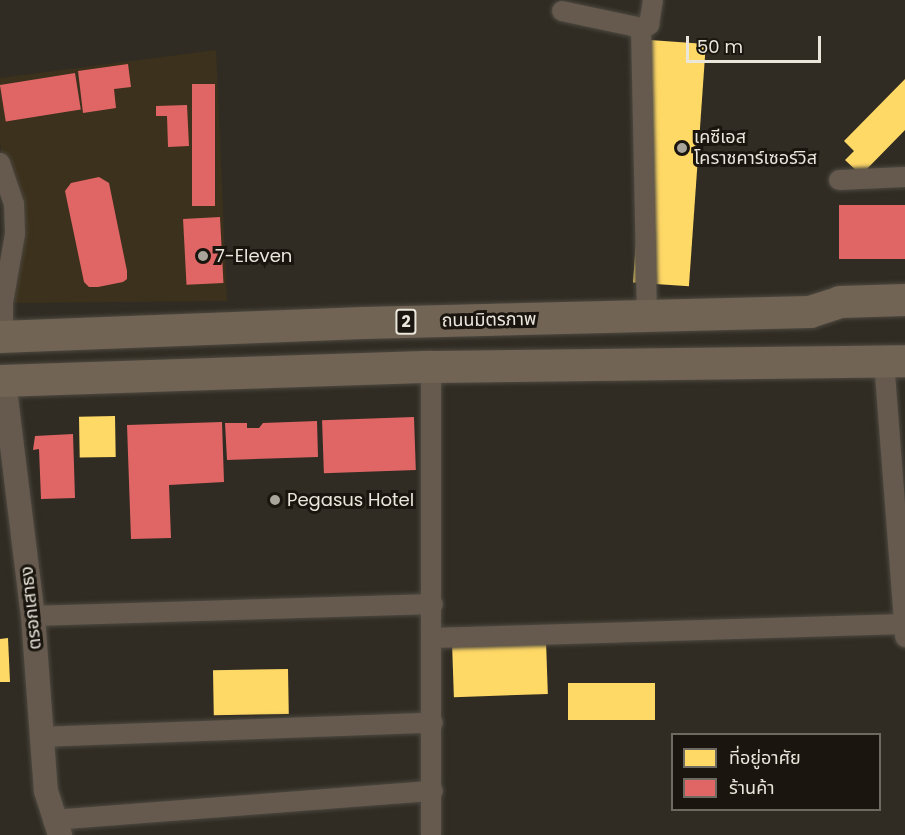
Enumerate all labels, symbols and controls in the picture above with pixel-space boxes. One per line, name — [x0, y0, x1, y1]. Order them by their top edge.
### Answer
scale bar — [689, 24, 824, 62]
text: 50 m — [697, 34, 743, 59]
place label: เคซีเอส โคราชคาร์เซอร์วิส — [694, 127, 817, 170]
marker: เคซีเอส โคราชคาร์เซอร์วิส — [675, 141, 689, 155]
place label: 7-Eleven — [215, 245, 292, 267]
marker: 7-Eleven — [196, 249, 210, 263]
street label: ถนนมิตรภาพ — [441, 308, 537, 332]
road number: 2 — [394, 309, 418, 335]
place label: Pegasus Hotel — [287, 489, 414, 511]
marker: Pegasus Hotel — [268, 493, 282, 507]
street label: ตรอกเสาธง — [16, 565, 46, 651]
legend — [671, 733, 881, 811]
text: ที่อยู่อาศัย — [729, 745, 801, 770]
text: ร้านค้า — [729, 775, 775, 800]

